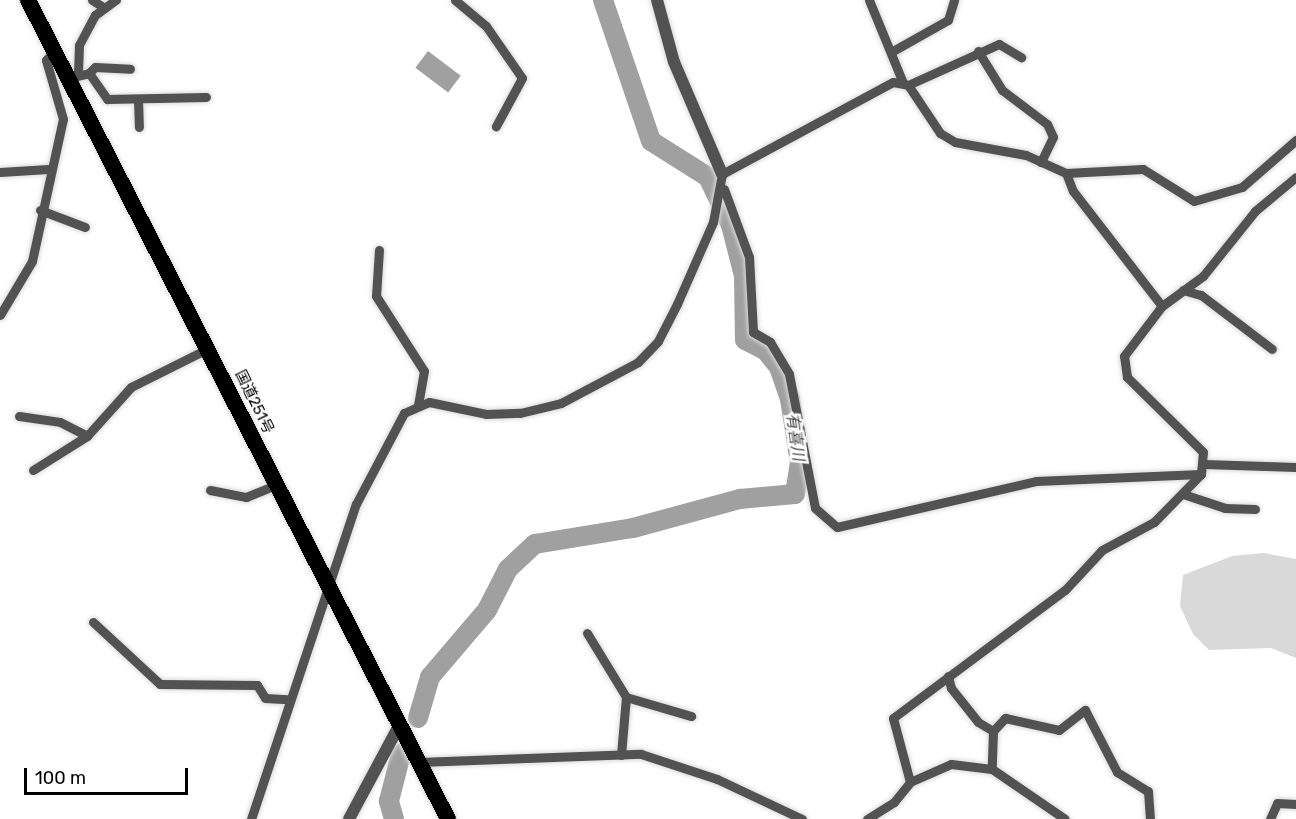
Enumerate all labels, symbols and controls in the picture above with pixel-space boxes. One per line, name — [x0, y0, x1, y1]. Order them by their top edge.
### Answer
street label: 国道251号 — [231, 367, 277, 437]
water label: 有喜川 — [782, 412, 808, 462]
scale bar — [27, 756, 190, 794]
text: 100 m — [35, 767, 86, 789]

